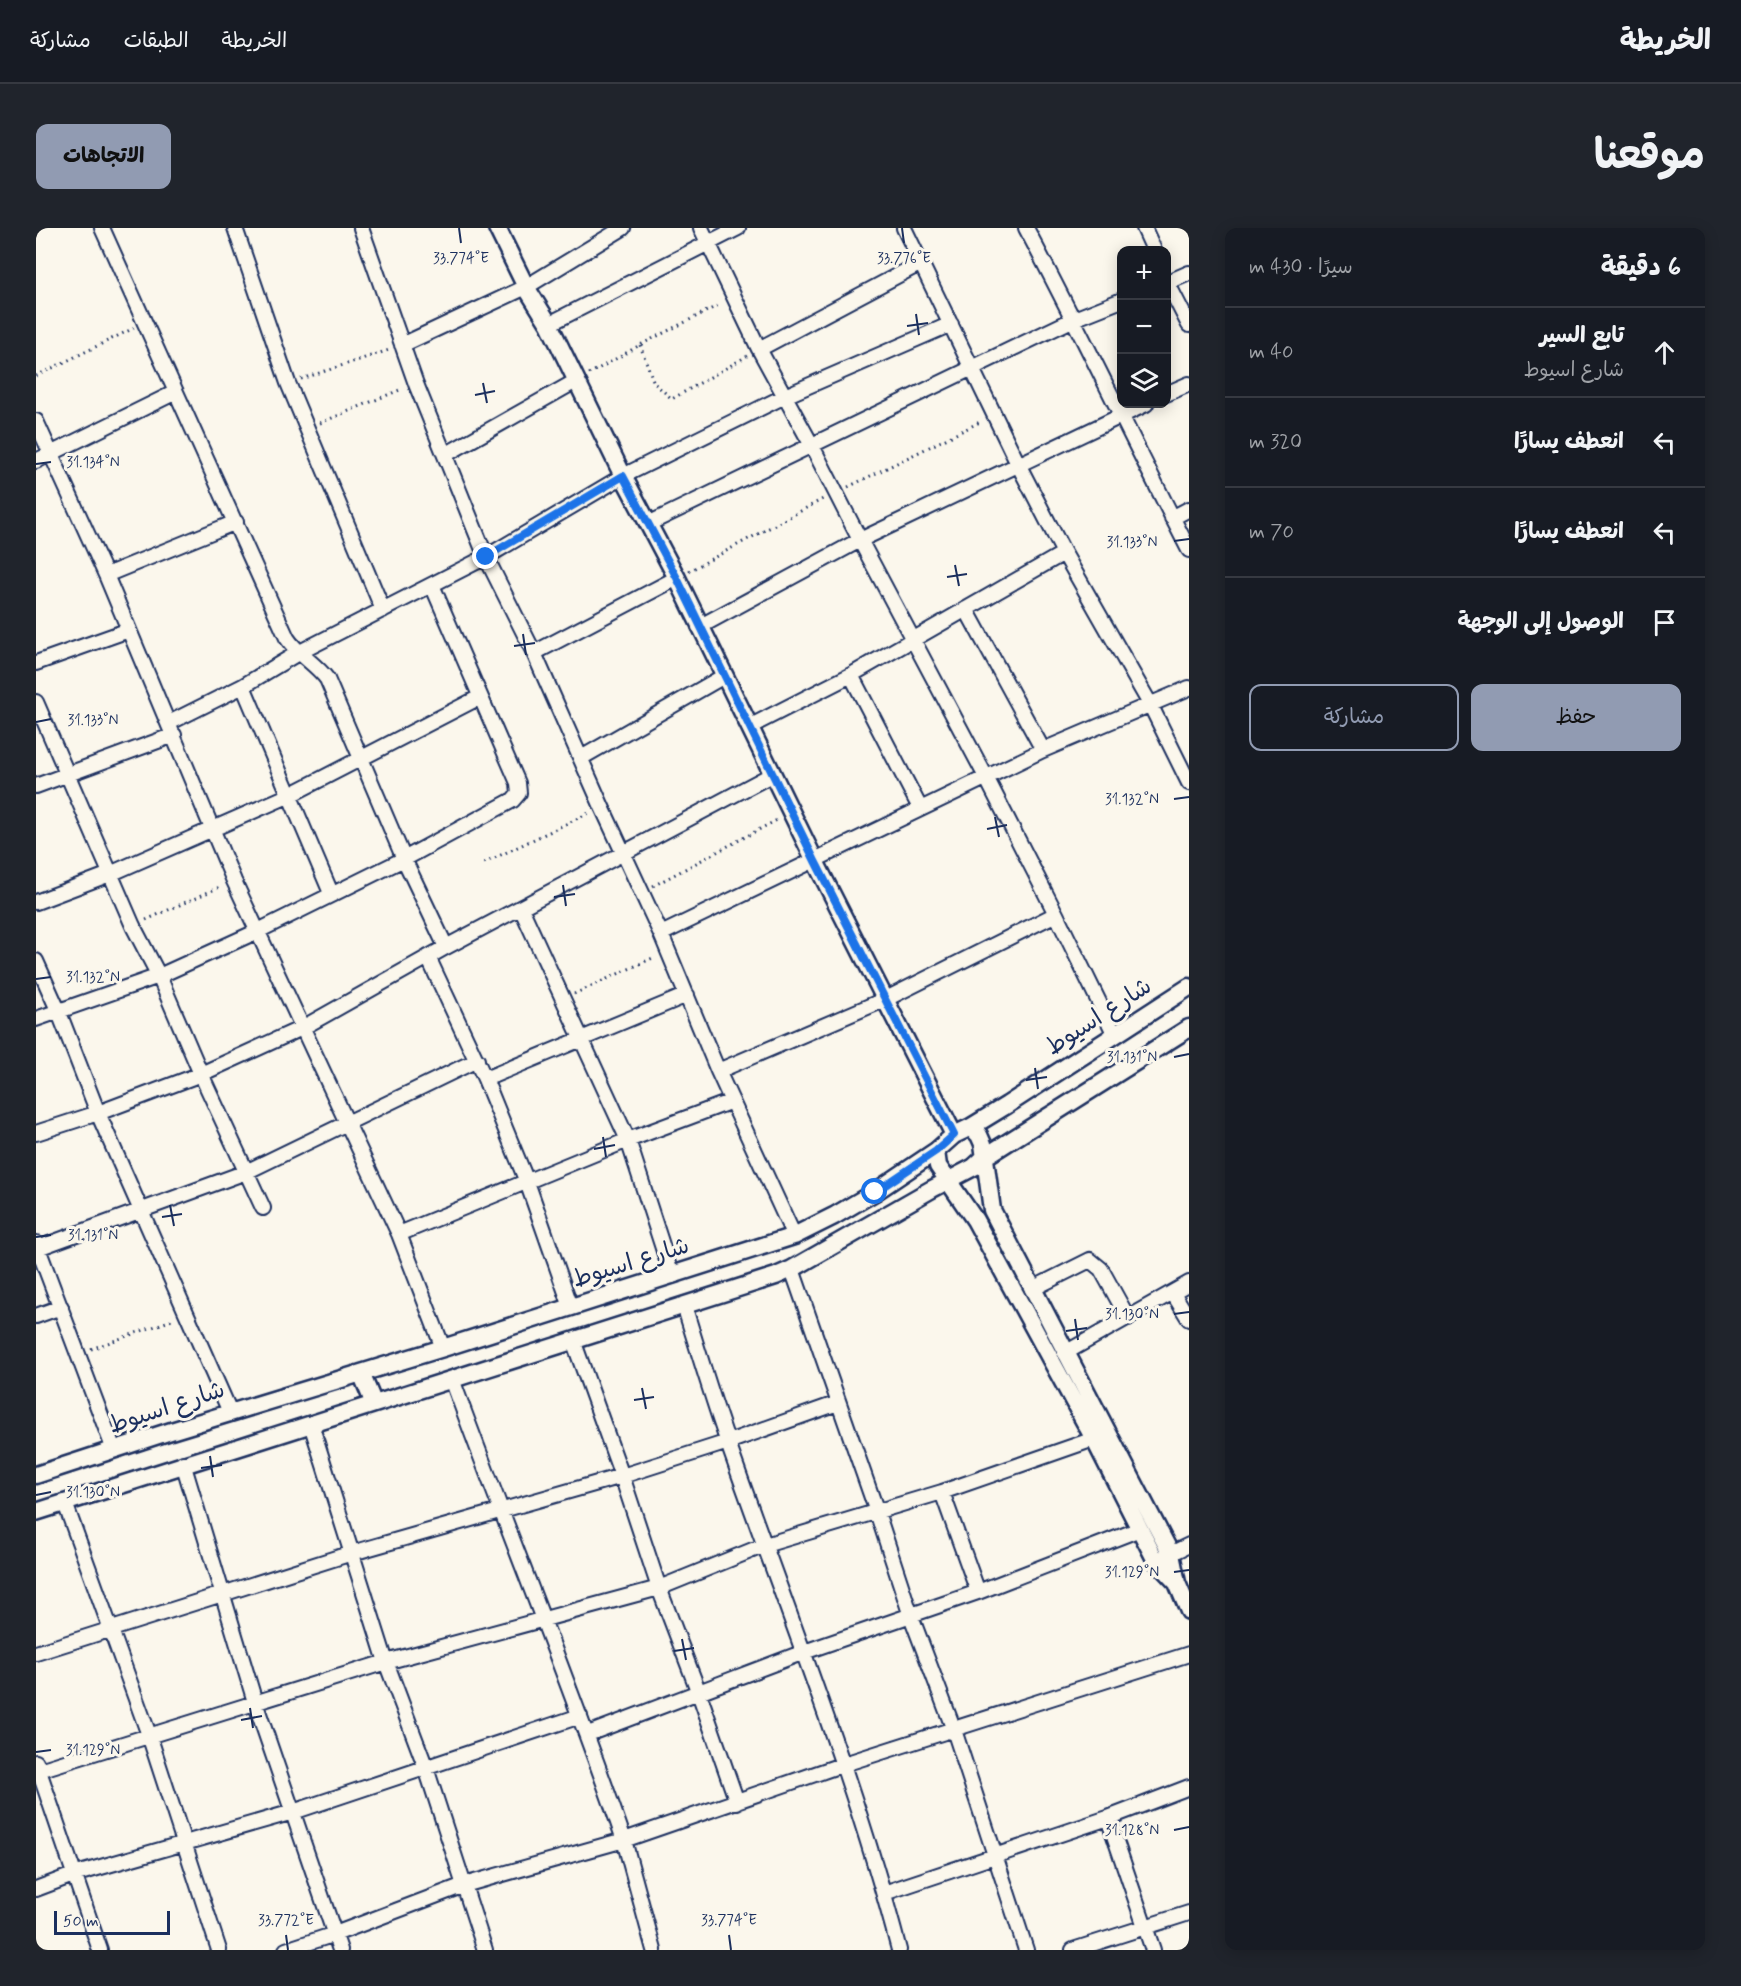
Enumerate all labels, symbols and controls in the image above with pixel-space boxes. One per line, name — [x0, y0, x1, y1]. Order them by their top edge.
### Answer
text: الخريطة — [1620, 23, 1711, 60]
text: مشاركة — [30, 27, 91, 55]
text: الطبقات — [124, 27, 189, 55]
text: الخريطة — [222, 27, 287, 55]
button: الاتجاهات — [36, 124, 171, 189]
text: موقعنا — [1594, 129, 1705, 184]
map controls — [1117, 246, 1171, 408]
button: + — [1117, 246, 1171, 300]
text: 33.774°E — [433, 249, 489, 269]
text: 33.776°E — [877, 249, 931, 269]
text: 6 دقيقة — [1601, 251, 1681, 285]
text: سيرًا · 430 m — [1249, 254, 1353, 281]
button: − — [1117, 300, 1171, 354]
text: تابع السير — [1540, 322, 1624, 350]
icon: ahead — [1648, 336, 1681, 369]
text: 40 m — [1249, 339, 1293, 366]
button: layers — [1117, 354, 1171, 408]
text: شارع اسيوط — [1524, 357, 1624, 384]
icon: left — [1648, 426, 1681, 459]
text: انعطف يسارًا — [1514, 428, 1624, 456]
text: 320 m — [1249, 429, 1302, 456]
text: 31.134°N — [66, 453, 120, 473]
icon: left — [1648, 516, 1681, 549]
text: انعطف يسارًا — [1514, 518, 1624, 546]
text: 70 m — [1249, 519, 1294, 546]
text: 31.133°N — [1107, 533, 1158, 553]
route end — [472, 543, 498, 569]
icon: arrive — [1648, 606, 1681, 639]
text: الوصول إلى الوجهة — [1457, 608, 1624, 636]
button: مشاركة — [1249, 684, 1459, 751]
button: حفظ — [1471, 684, 1681, 751]
text: 31.133°N — [68, 711, 119, 731]
text: 31.132°N — [1105, 790, 1159, 810]
text: 31.132°N — [66, 968, 120, 988]
street label: شارع اسيوط — [1040, 971, 1158, 1063]
text: 31.131°N — [1107, 1048, 1157, 1068]
route start — [861, 1178, 887, 1204]
text: 31.131°N — [68, 1226, 118, 1246]
street label: شارع اسيوط — [569, 1231, 693, 1295]
text: 31.130°N — [1105, 1305, 1159, 1325]
street label: شارع اسيوط — [105, 1375, 229, 1441]
text: 31.130°N — [66, 1483, 120, 1503]
text: 31.129°N — [1105, 1563, 1159, 1583]
text: 31.129°N — [66, 1741, 120, 1761]
text: 31.128°N — [1105, 1821, 1159, 1841]
scale bar — [54, 1908, 170, 1936]
text: 50 m — [63, 1911, 99, 1932]
text: 33.772°E — [258, 1911, 314, 1931]
text: 33.774°E — [701, 1911, 757, 1931]

